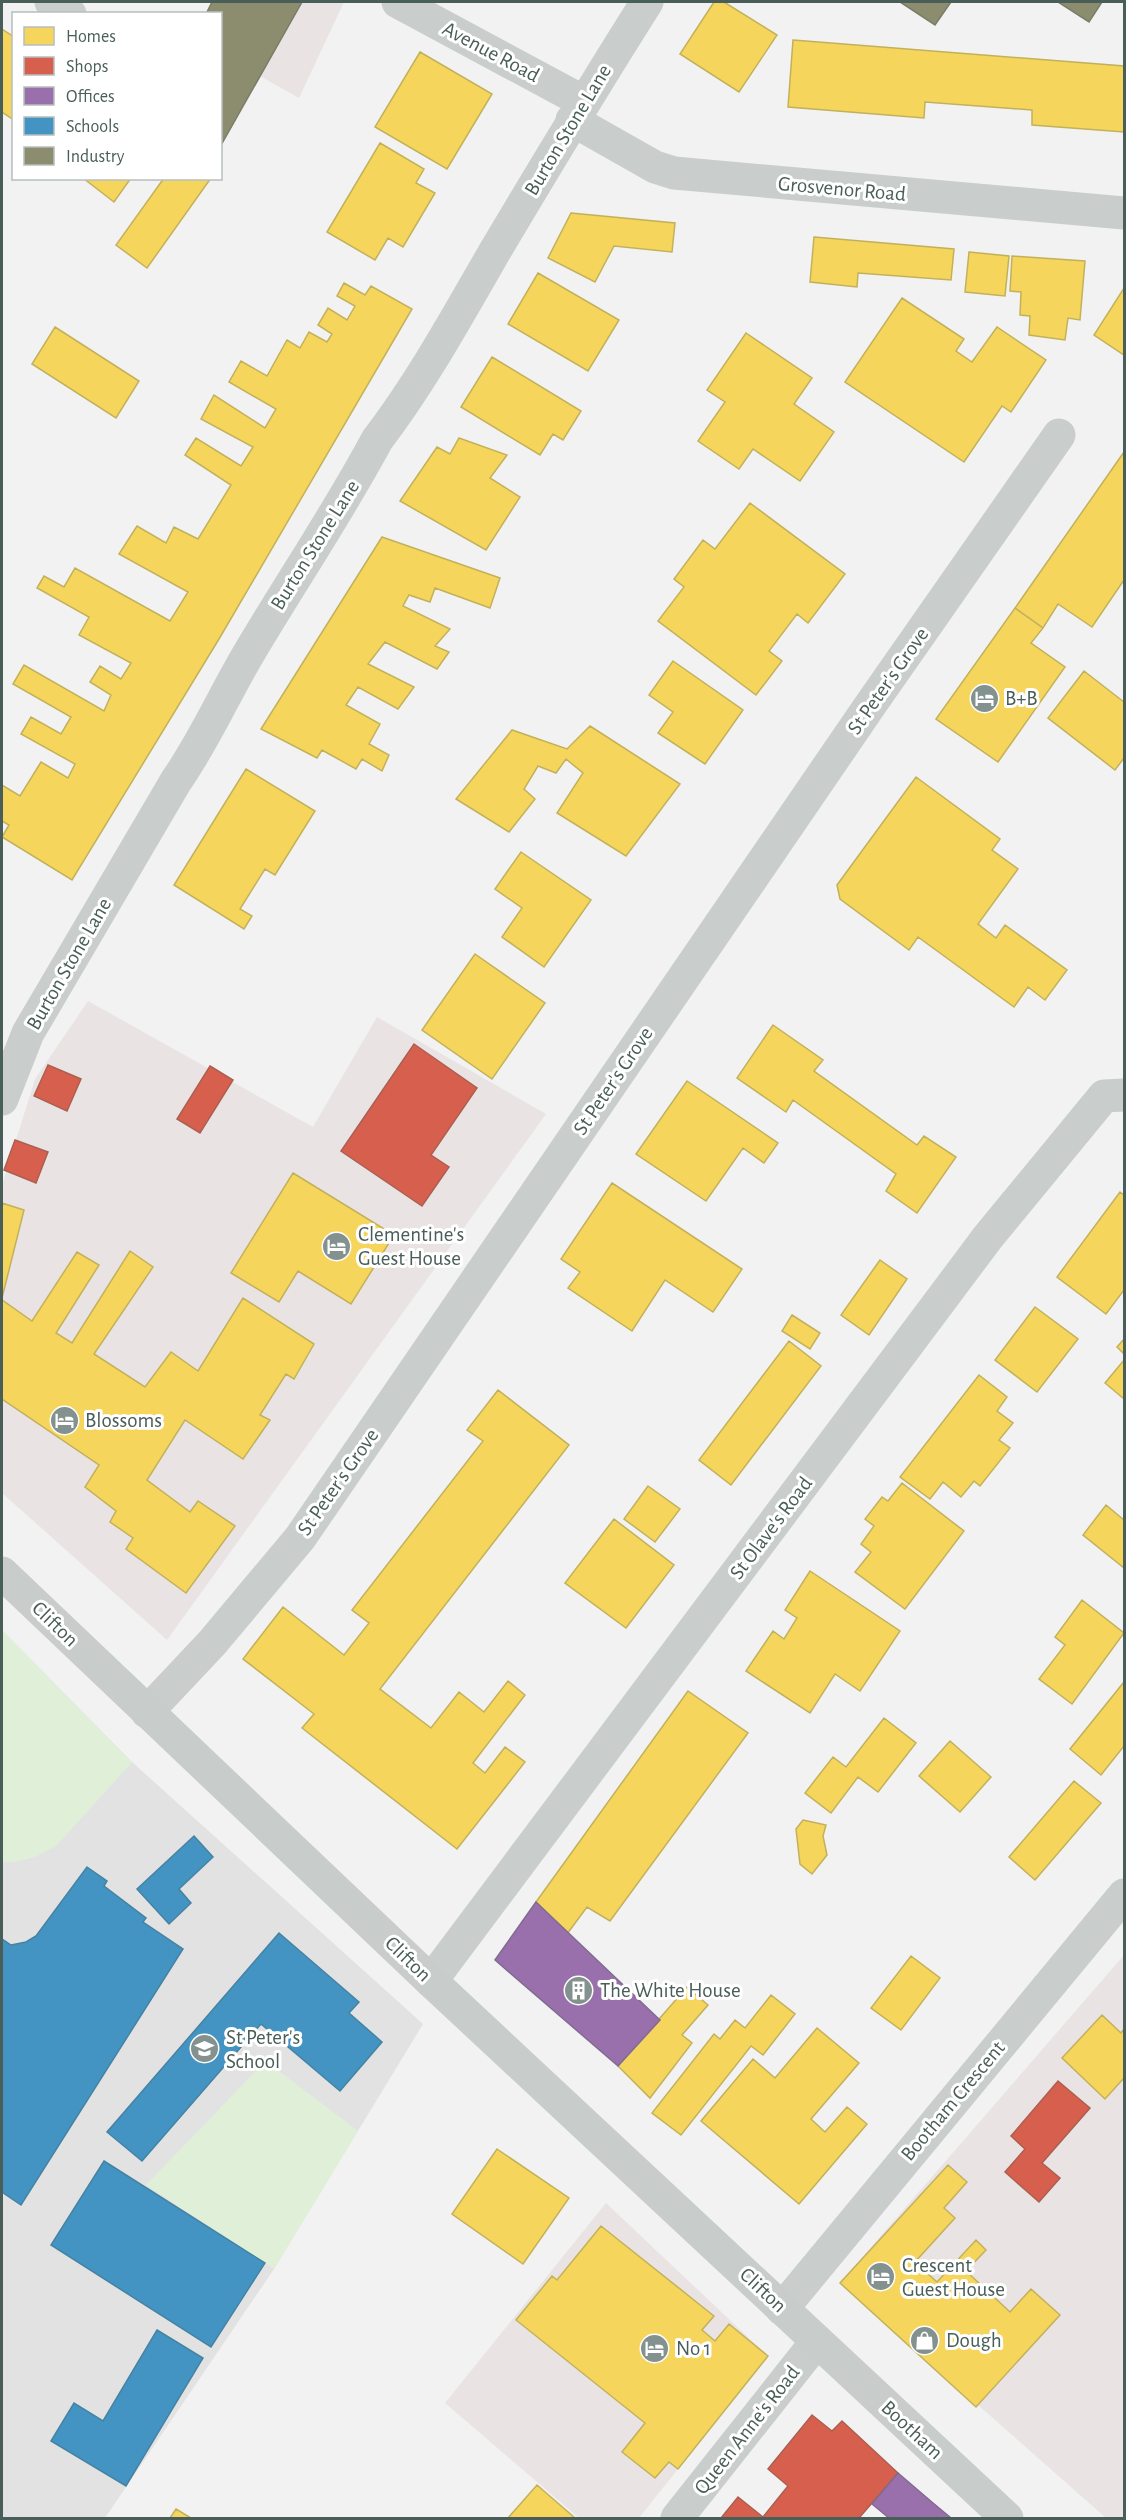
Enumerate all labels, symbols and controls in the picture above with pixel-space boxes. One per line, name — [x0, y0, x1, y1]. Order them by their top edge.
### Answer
legend — [12, 12, 222, 180]
street label: Avenue Road — [439, 18, 543, 86]
text: Homes — [66, 28, 116, 46]
text: Shops — [66, 58, 108, 76]
street label: Burton Stone Lane — [521, 61, 615, 199]
text: Offices — [66, 88, 115, 106]
text: Schools — [66, 118, 119, 136]
text: Industry — [66, 148, 125, 166]
street label: Grosvenor Road — [777, 173, 907, 205]
street label: Burton Stone Lane — [267, 476, 363, 614]
street label: St Peter's Grove — [844, 624, 932, 738]
hotel icon: B+B — [968, 682, 1000, 714]
place label: B+B — [1005, 688, 1038, 709]
street label: Burton Stone Lane — [23, 894, 115, 1034]
street label: St Peter's Grove — [569, 1023, 657, 1139]
place label: Clementine's Guest House — [358, 1224, 464, 1269]
hotel icon: Clementine's Guest House — [321, 1230, 353, 1262]
hotel icon: Blossoms — [48, 1404, 80, 1436]
place label: Blossoms — [85, 1410, 162, 1431]
street label: St Peter's Grove — [294, 1425, 382, 1539]
street label: St Olave's Road — [726, 1473, 816, 1583]
street label: Clifton — [28, 1597, 82, 1651]
street label: Clifton — [381, 1932, 435, 1986]
building icon: The White House — [563, 1974, 595, 2006]
place label: The White House — [600, 1980, 741, 2001]
place label: St Peter's School — [226, 2027, 300, 2072]
school or university icon: St Peter's School — [189, 2033, 221, 2065]
street label: Bootham Crescent — [897, 2037, 1009, 2165]
place label: Crescent Guest House — [902, 2255, 1005, 2300]
hotel icon: Crescent Guest House — [865, 2261, 897, 2293]
street label: Clifton — [736, 2264, 790, 2316]
shop icon: Dough — [909, 2324, 941, 2356]
place label: Dough — [946, 2330, 1002, 2351]
hotel icon: No 1 — [639, 2332, 671, 2364]
place label: No 1 — [676, 2338, 711, 2359]
street label: Queen Anne's Road — [690, 2362, 804, 2498]
street label: Bootham — [877, 2397, 947, 2463]

